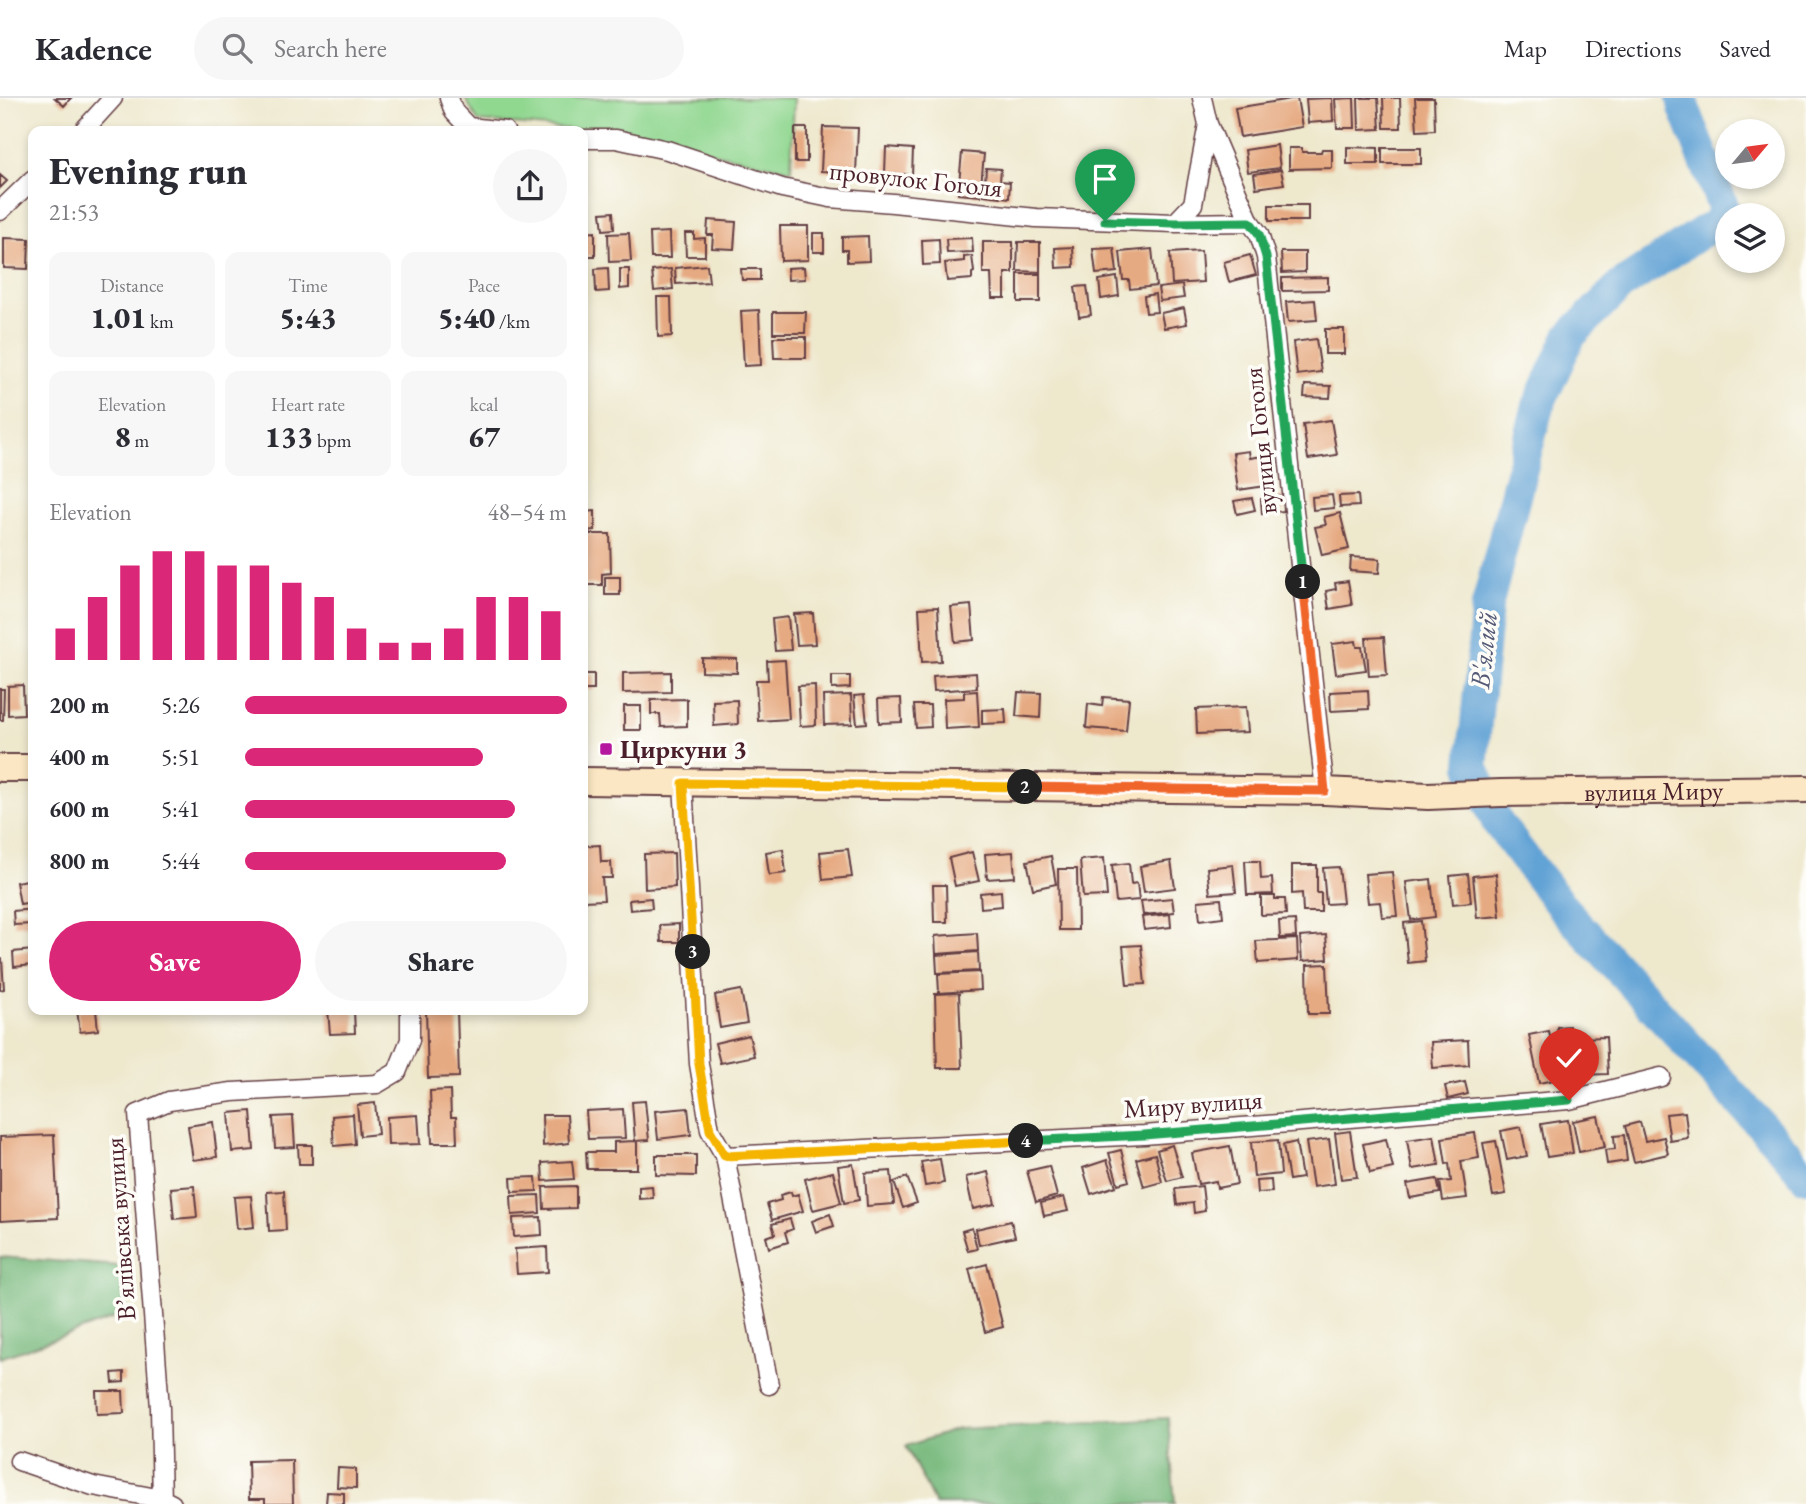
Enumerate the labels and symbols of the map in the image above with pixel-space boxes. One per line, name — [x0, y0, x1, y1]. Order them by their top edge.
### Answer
north arrow — [1715, 119, 1785, 189]
pin — [1075, 149, 1135, 221]
street label: провулок Гоголя — [828, 153, 1004, 205]
street label: вулиця Гоголя — [1235, 366, 1285, 516]
pin: 1 — [1286, 564, 1320, 600]
water label: В'ялий — [1461, 610, 1505, 691]
place label: Циркуни 3 — [620, 732, 747, 766]
marker: Циркуни 3 — [598, 741, 614, 757]
pin: 2 — [1007, 770, 1042, 804]
street label: вулиця Миру — [1584, 773, 1724, 809]
pin: 3 — [676, 934, 710, 970]
pin — [1539, 1028, 1599, 1100]
street label: Миру вулиця — [1122, 1082, 1264, 1126]
pin: 4 — [1009, 1124, 1044, 1158]
street label: В’ялівська вулиця — [97, 1136, 143, 1322]

